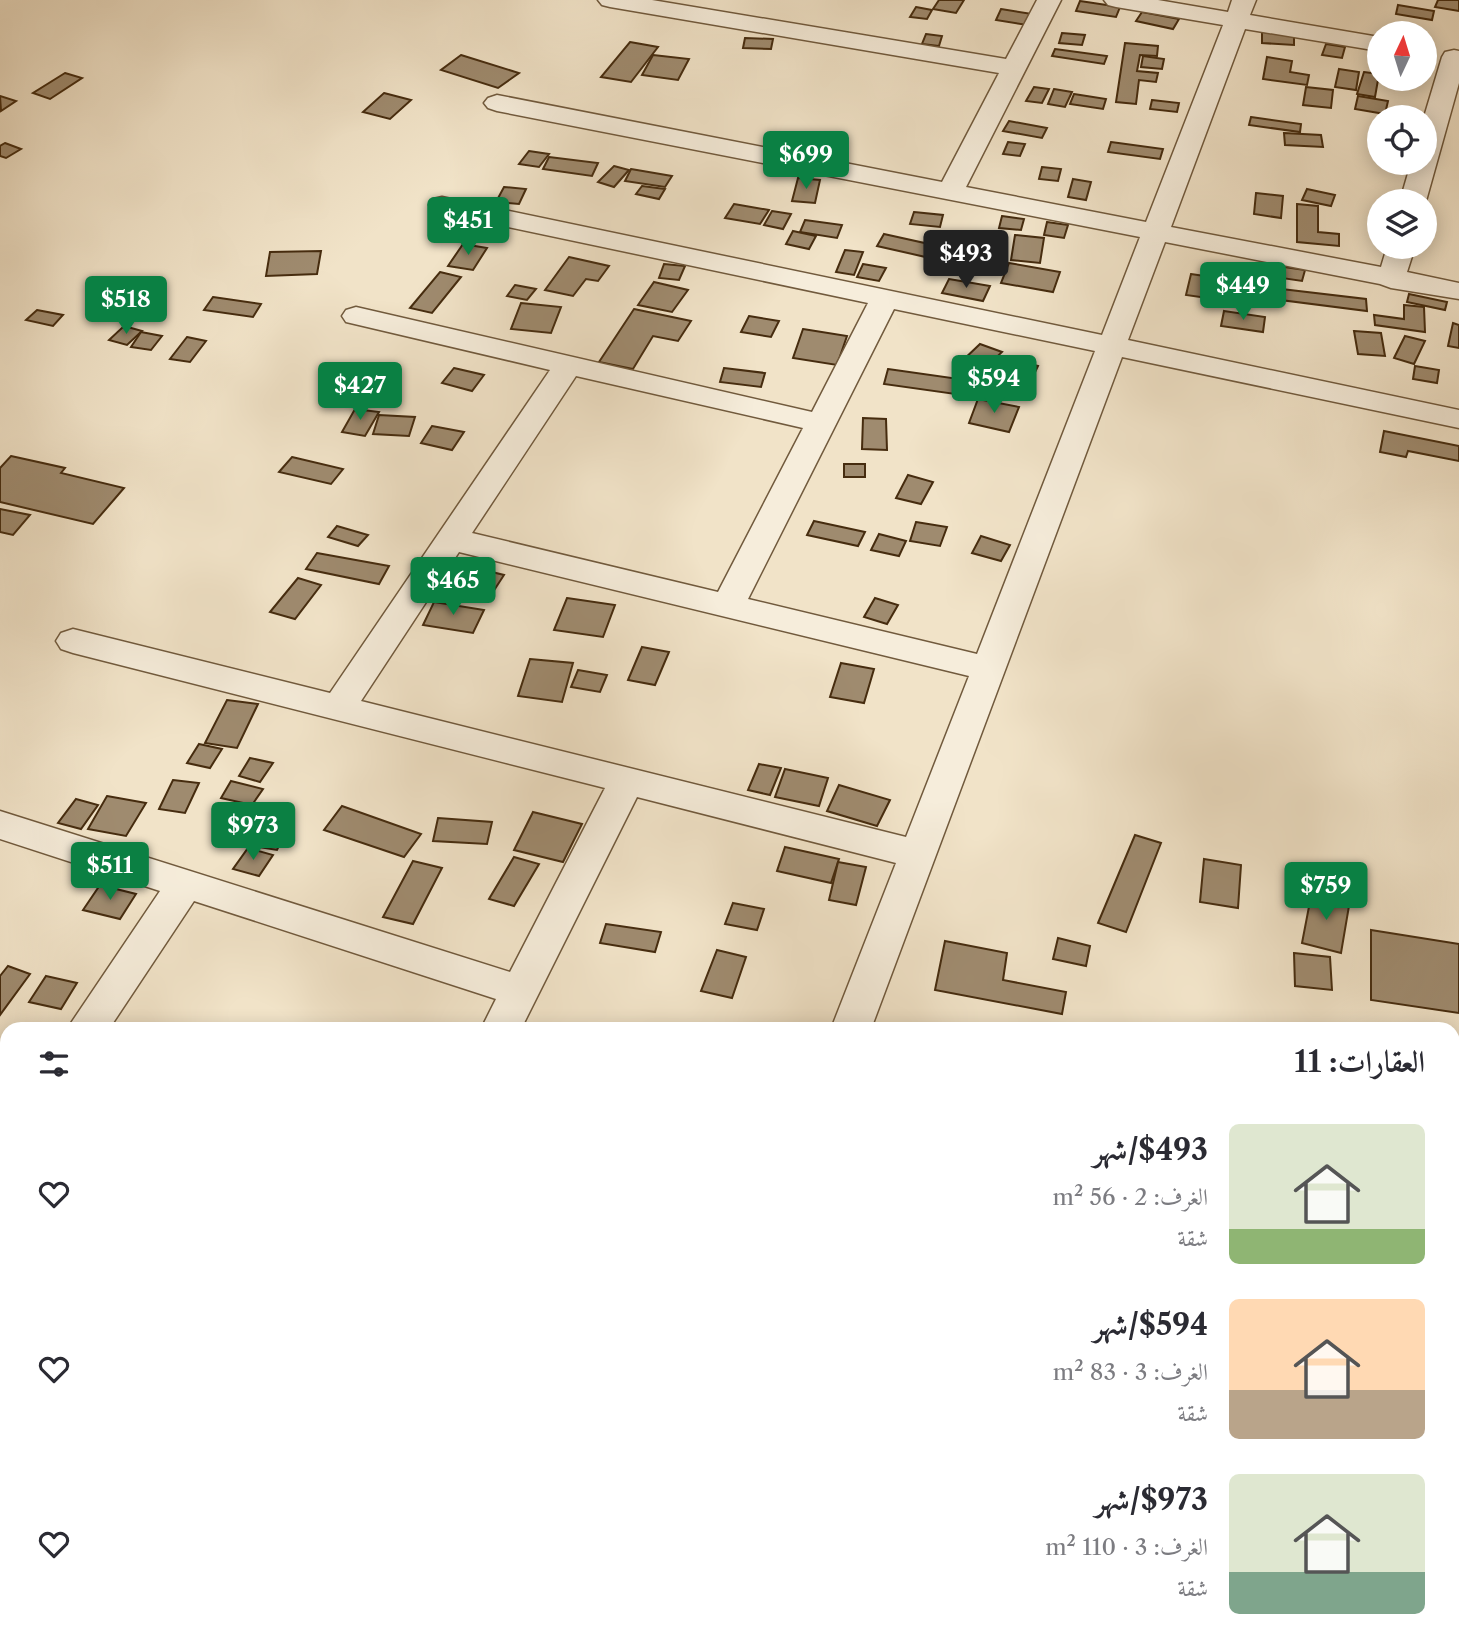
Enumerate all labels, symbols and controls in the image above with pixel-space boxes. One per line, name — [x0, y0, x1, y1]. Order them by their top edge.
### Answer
north arrow — [1367, 21, 1437, 91]
map controls — [1367, 21, 1437, 259]
button: locate — [1367, 105, 1437, 175]
pin: $699 — [765, 132, 847, 191]
text: $699 — [779, 140, 833, 168]
button: layers — [1367, 189, 1437, 259]
pin: $451 — [427, 198, 509, 257]
text: $451 — [443, 206, 493, 234]
pin: $493 — [925, 230, 1007, 290]
text: $493 — [939, 239, 993, 267]
pin: $449 — [1202, 262, 1284, 322]
text: $449 — [1216, 271, 1270, 299]
pin: $518 — [85, 276, 167, 336]
text: $518 — [101, 285, 151, 313]
pin: $594 — [953, 356, 1035, 415]
pin: $427 — [319, 362, 401, 422]
text: $594 — [968, 364, 1020, 392]
text: $427 — [334, 371, 386, 399]
pin: $465 — [412, 558, 494, 617]
text: $465 — [427, 566, 479, 594]
pin: $973 — [212, 802, 294, 862]
text: $973 — [227, 811, 279, 839]
pin: $511 — [69, 842, 151, 902]
text: $511 — [87, 851, 133, 879]
pin: $759 — [1285, 862, 1367, 922]
text: $759 — [1300, 871, 1352, 899]
text: العقارات: 11 — [1294, 1043, 1425, 1080]
icon: filters — [35, 1045, 73, 1083]
text: $493/شهر — [1093, 1131, 1208, 1168]
icon: home — [1285, 1152, 1369, 1236]
icon: heart — [35, 1175, 73, 1213]
text: الغرف: 2 · 56 m² — [1053, 1183, 1208, 1211]
text: شقة — [1178, 1224, 1208, 1252]
text: $594/شهر — [1093, 1306, 1208, 1343]
icon: home — [1285, 1327, 1369, 1411]
icon: heart — [35, 1350, 73, 1388]
text: الغرف: 3 · 83 m² — [1053, 1358, 1208, 1386]
text: شقة — [1178, 1399, 1208, 1427]
text: $973/شهر — [1095, 1481, 1208, 1518]
icon: home — [1285, 1502, 1369, 1586]
icon: heart — [35, 1525, 73, 1563]
text: الغرف: 3 · 110 m² — [1045, 1533, 1208, 1561]
text: شقة — [1178, 1574, 1208, 1602]

